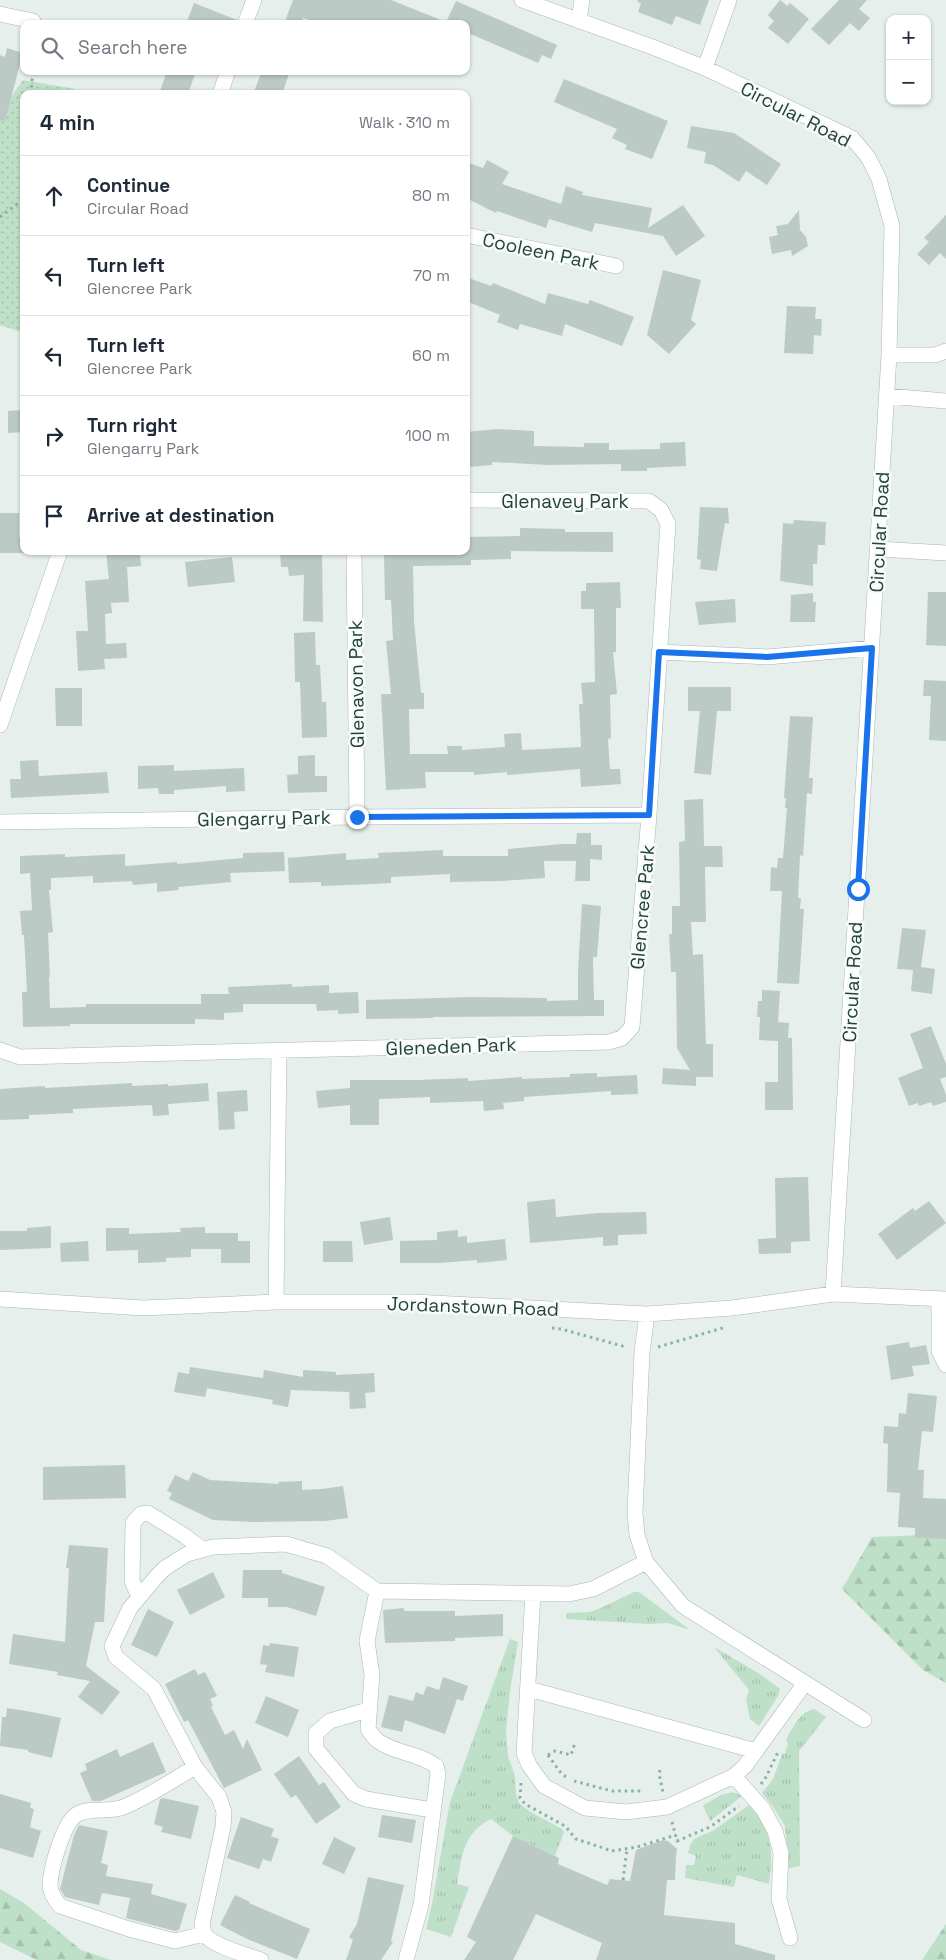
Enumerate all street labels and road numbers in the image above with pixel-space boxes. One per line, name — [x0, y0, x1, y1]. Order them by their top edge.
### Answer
street label: Circular Road — [736, 76, 855, 153]
street label: Cooleen Park — [480, 227, 602, 276]
street label: Circular Road — [864, 471, 895, 593]
street label: Glenavey Park — [501, 489, 629, 514]
street label: Glenavon Park — [343, 620, 370, 748]
street label: Glengarry Park — [197, 805, 331, 832]
street label: Glencree Park — [625, 844, 660, 970]
street label: Circular Road — [837, 921, 868, 1043]
street label: Gleneden Park — [385, 1032, 517, 1061]
street label: Jordanstown Road — [386, 1291, 560, 1322]

